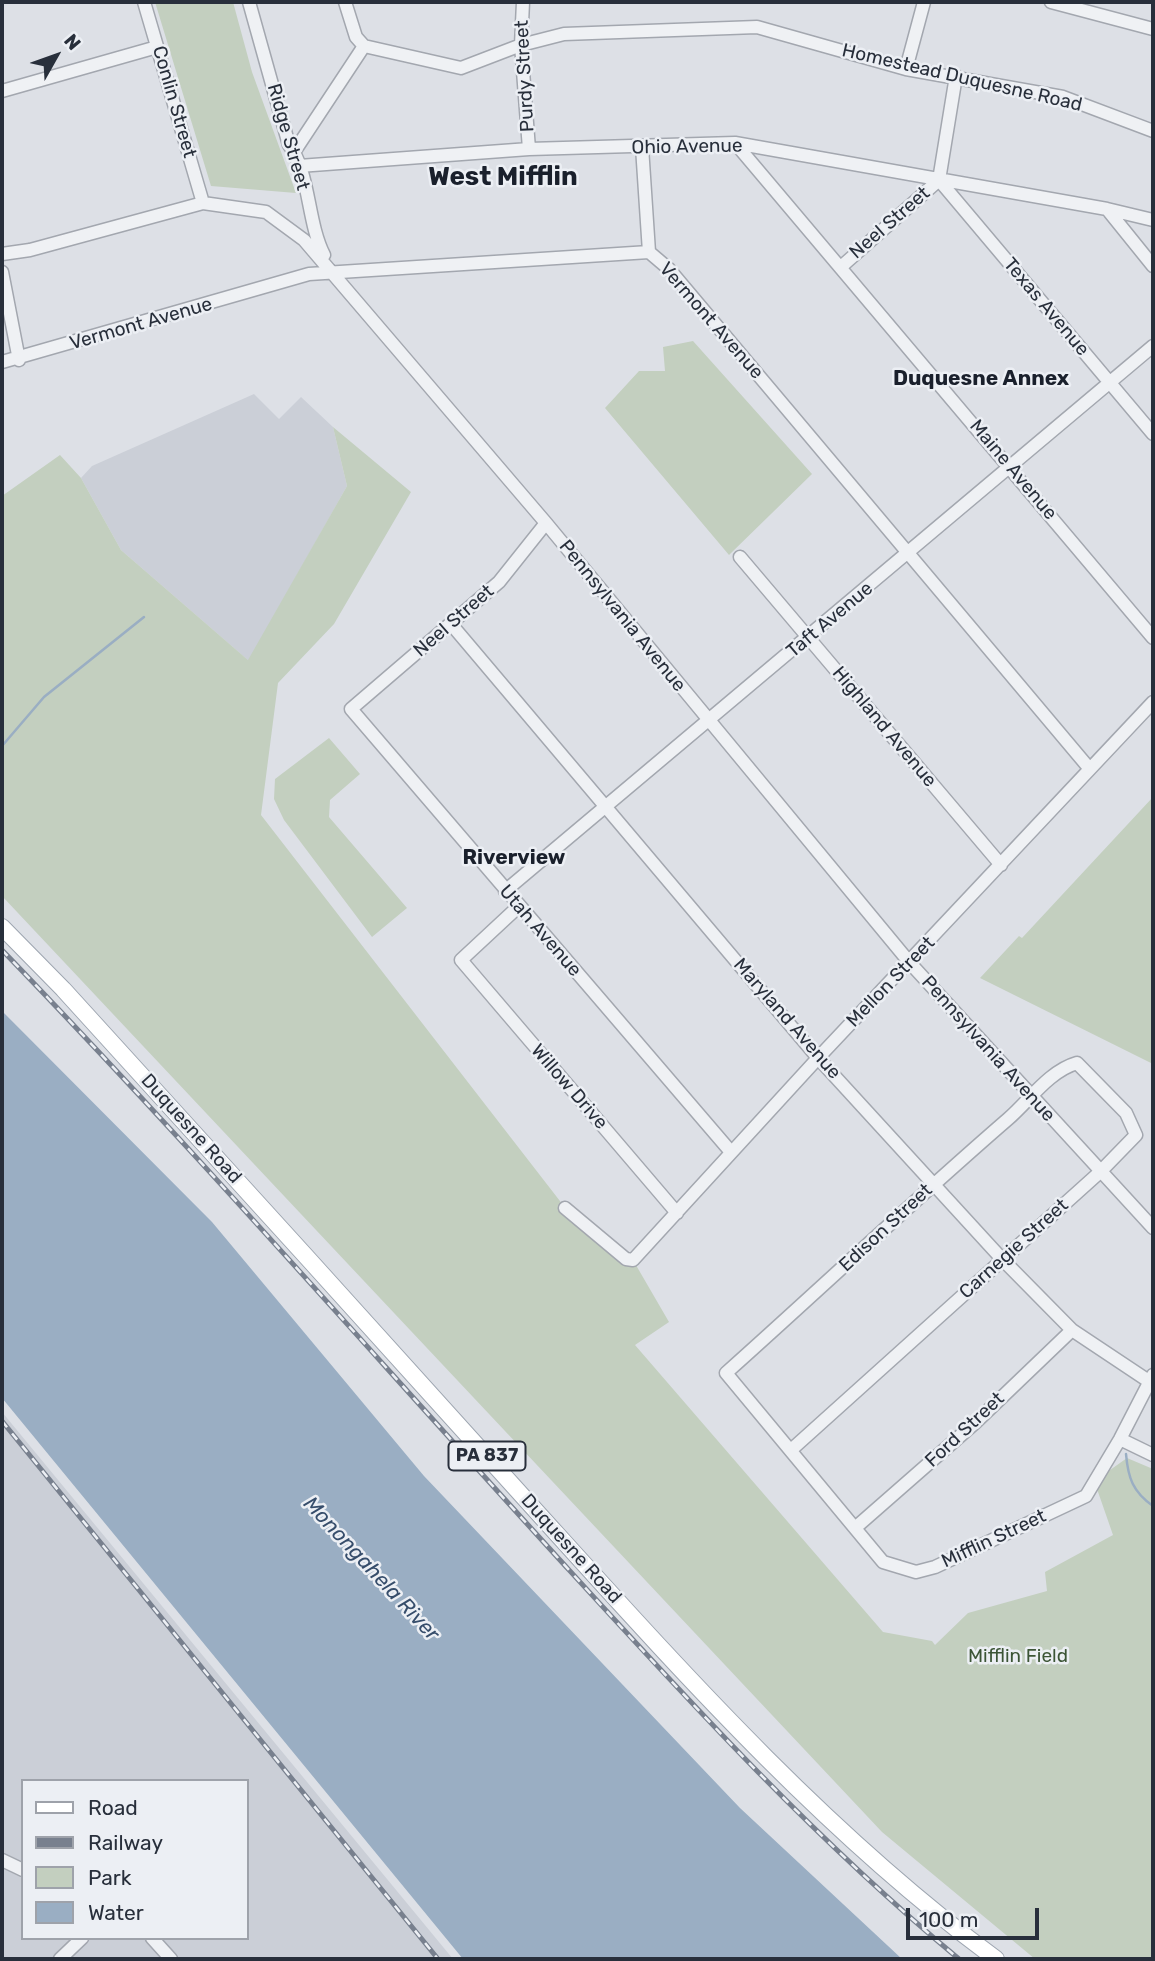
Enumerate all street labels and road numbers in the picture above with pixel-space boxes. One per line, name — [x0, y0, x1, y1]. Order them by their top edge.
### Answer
street label: Purdy Street — [511, 19, 539, 133]
street label: Homestead Duquesne Road — [840, 39, 1084, 117]
street label: Conlin Street — [147, 43, 201, 161]
street label: Ridge Street — [262, 81, 314, 193]
street label: Ohio Avenue — [631, 135, 743, 159]
street label: Neel Street — [845, 182, 935, 264]
street label: Texas Avenue — [998, 253, 1094, 361]
street label: Vermont Avenue — [654, 258, 768, 384]
street label: Vermont Avenue — [67, 293, 215, 355]
street label: Maine Avenue — [965, 415, 1061, 525]
street label: Pennsylvania Avenue — [554, 536, 690, 696]
street label: Taft Avenue — [782, 577, 878, 663]
street label: Neel Street — [409, 580, 499, 662]
street label: Highland Avenue — [827, 662, 941, 792]
street label: Utah Avenue — [494, 880, 586, 982]
street label: Mellon Street — [842, 932, 940, 1032]
street label: Maryland Avenue — [728, 954, 846, 1084]
street label: Pennsylvania Avenue — [916, 971, 1060, 1127]
street label: Willow Drive — [526, 1040, 612, 1134]
street label: Duquesne Road — [136, 1070, 246, 1188]
street label: Edison Street — [835, 1179, 937, 1277]
street label: Carnegie Street — [955, 1194, 1073, 1304]
street label: Ford Street — [921, 1388, 1009, 1472]
road number: PA 837 — [448, 1442, 526, 1470]
street label: Duquesne Road — [516, 1490, 626, 1608]
street label: Mifflin Street — [938, 1505, 1050, 1573]

